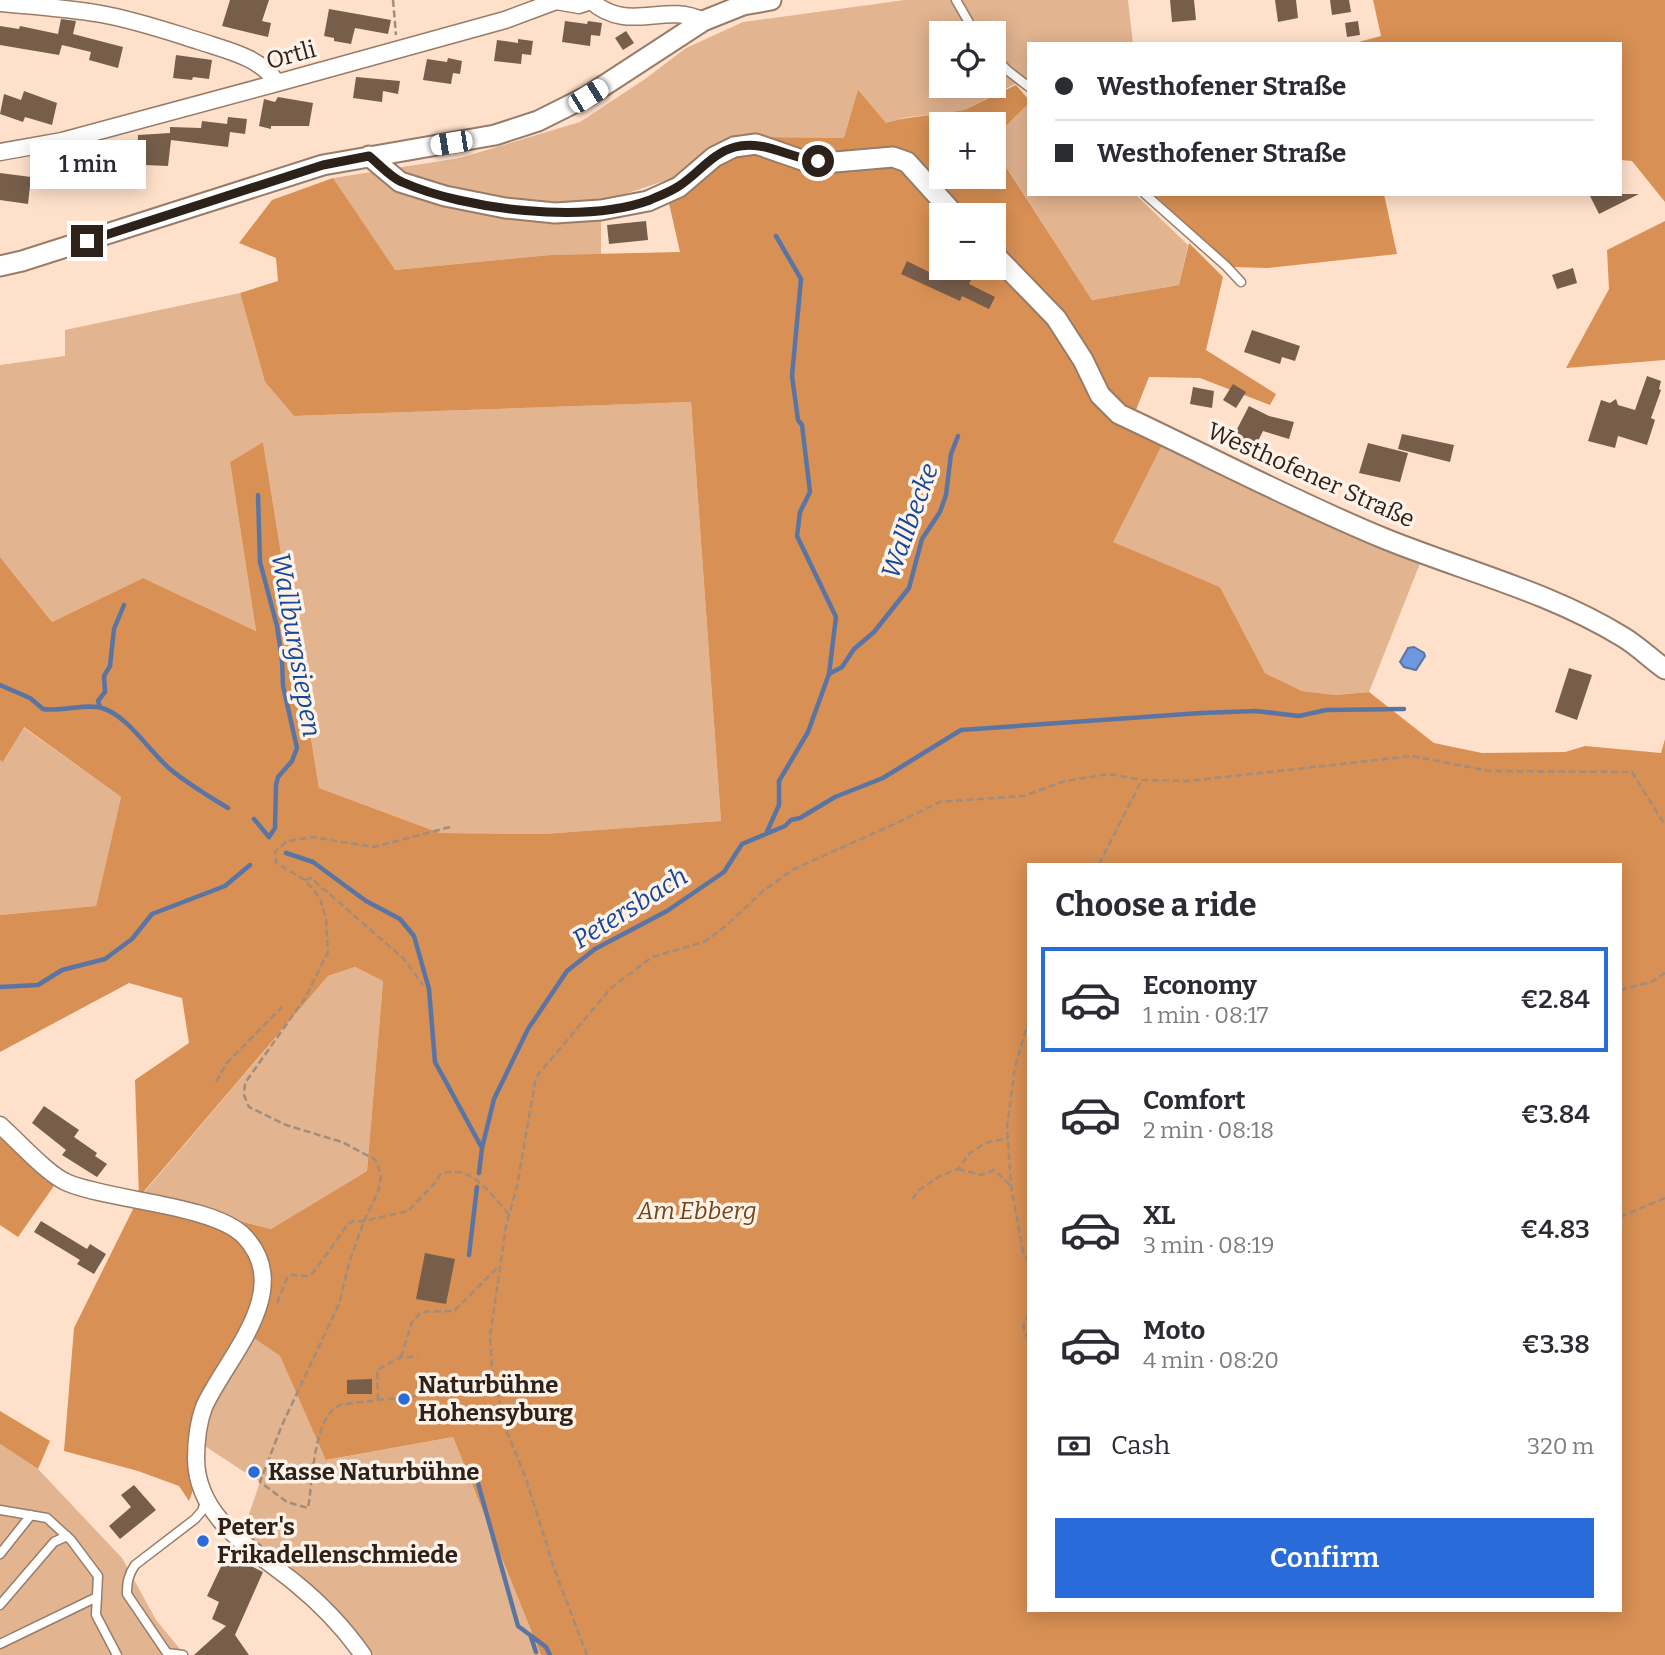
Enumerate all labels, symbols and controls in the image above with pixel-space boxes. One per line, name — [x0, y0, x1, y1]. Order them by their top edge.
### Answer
map controls — [929, 21, 1006, 280]
button: locate — [929, 21, 1006, 98]
street label: Ortli — [263, 35, 319, 75]
text: Westhofener Straße — [1097, 71, 1346, 102]
car — [565, 76, 612, 116]
button: + — [929, 112, 1006, 189]
car — [429, 129, 474, 157]
text: Westhofener Straße — [1097, 138, 1346, 169]
callout: 1 min — [29, 140, 145, 188]
route start — [802, 145, 834, 177]
text: 1 min — [59, 150, 117, 178]
button: − — [929, 203, 1006, 280]
route end — [71, 225, 103, 257]
street label: Westhofener Straße — [1203, 417, 1419, 533]
water label: Wallbecke — [875, 459, 945, 583]
water label: Wallburgsiepen — [265, 551, 327, 739]
water label: Petersbach — [567, 860, 693, 956]
text: Choose a ride — [1055, 886, 1256, 924]
icon: car — [1059, 968, 1122, 1031]
text: Economy — [1143, 970, 1257, 1001]
text: €2.84 — [1520, 984, 1590, 1015]
text: 1 min · 08:17 — [1143, 1001, 1268, 1029]
icon: car — [1059, 1083, 1122, 1146]
text: Comfort — [1143, 1085, 1246, 1116]
text: €3.84 — [1521, 1099, 1590, 1130]
text: 2 min · 08:18 — [1143, 1116, 1274, 1144]
park label: Am Ebberg — [636, 1197, 757, 1225]
icon: car — [1059, 1198, 1122, 1261]
text: XL — [1143, 1200, 1175, 1231]
text: €4.83 — [1520, 1214, 1590, 1245]
text: 3 min · 08:19 — [1143, 1231, 1274, 1259]
icon: car — [1059, 1313, 1122, 1376]
text: Moto — [1143, 1315, 1205, 1346]
text: €3.38 — [1522, 1329, 1590, 1360]
text: 4 min · 08:20 — [1143, 1346, 1279, 1374]
place label: Naturbühne Hohensyburg — [418, 1371, 573, 1427]
marker: Naturbühne Hohensyburg — [396, 1391, 412, 1407]
icon: cash — [1055, 1427, 1093, 1465]
text: Cash — [1111, 1430, 1170, 1461]
text: 320 m — [1527, 1432, 1594, 1460]
place label: Kasse Naturbühne — [268, 1458, 480, 1486]
marker: Kasse Naturbühne — [246, 1464, 262, 1480]
place label: Peter's Frikadellenschmiede — [217, 1513, 458, 1569]
button: Confirm — [1055, 1518, 1594, 1598]
marker: Peter's Frikadellenschmiede — [195, 1533, 211, 1549]

